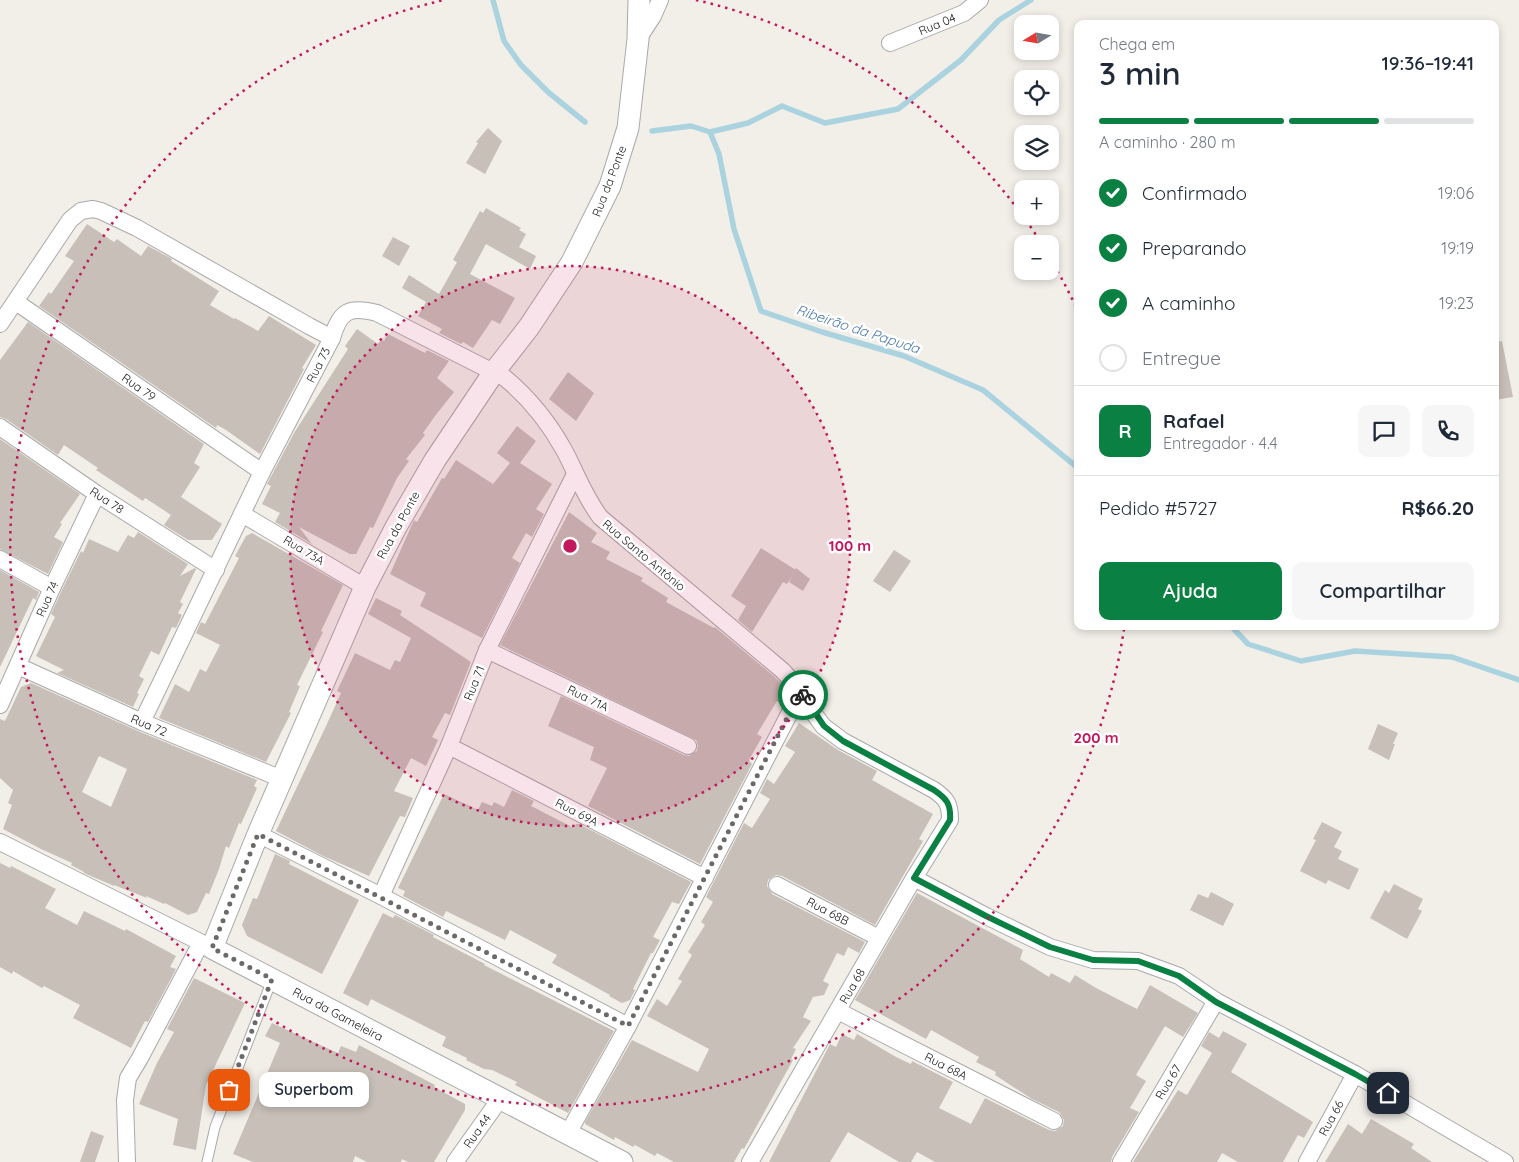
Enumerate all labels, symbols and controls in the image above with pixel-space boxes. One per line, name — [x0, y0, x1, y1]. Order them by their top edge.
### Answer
street label: Rua 04 — [916, 10, 958, 38]
north arrow — [1014, 15, 1059, 60]
map controls — [1014, 15, 1059, 280]
text: Chega em — [1099, 34, 1175, 54]
text: 19:36–19:41 — [1382, 51, 1474, 75]
text: 3 min — [1099, 53, 1181, 93]
button: locate — [1014, 70, 1059, 115]
button: layers — [1014, 125, 1059, 170]
text: A caminho · 280 m — [1099, 132, 1236, 152]
street label: Rua da Ponte — [589, 143, 630, 219]
icon: check — [1099, 179, 1127, 207]
button: + — [1014, 180, 1059, 225]
text: Confirmado — [1142, 181, 1247, 205]
text: 19:06 — [1438, 183, 1474, 203]
icon: check — [1099, 234, 1127, 262]
button: − — [1014, 235, 1059, 280]
text: Preparando — [1142, 236, 1247, 260]
text: 19:19 — [1441, 238, 1474, 258]
icon: check — [1099, 289, 1127, 317]
text: A caminho — [1142, 291, 1235, 315]
text: 19:23 — [1439, 293, 1474, 313]
water label: Ribeirão da Papuda — [794, 301, 923, 358]
street label: Rua 73 — [303, 345, 333, 385]
text: Entregue — [1142, 346, 1221, 370]
street label: Rua 79 — [119, 370, 159, 404]
button: chat — [1358, 405, 1410, 457]
button: phone — [1422, 405, 1474, 457]
text: Rafael — [1163, 409, 1225, 433]
text: R — [1118, 419, 1132, 443]
text: Entregador · 4.4 — [1163, 433, 1278, 453]
street label: Rua 78 — [87, 483, 127, 517]
street label: Rua da Ponte — [373, 488, 423, 561]
text: Pedido #5727 — [1099, 496, 1217, 520]
text: R$66.20 — [1401, 496, 1474, 520]
street label: Rua Santo Antônio — [600, 516, 688, 594]
street label: Rua 73A — [281, 532, 328, 568]
text: 100 m — [829, 536, 871, 555]
centre of rings — [561, 537, 579, 555]
button: Ajuda — [1099, 562, 1282, 620]
button: Compartilhar — [1292, 562, 1474, 620]
street label: Rua 74 — [33, 579, 61, 619]
street label: Rua 71 — [460, 663, 488, 703]
courier — [778, 670, 828, 720]
icon: bike — [789, 681, 817, 709]
street label: Rua 71A — [565, 682, 611, 715]
street label: Rua 72 — [129, 711, 170, 739]
text: 200 m — [1074, 728, 1119, 747]
street label: Rua 69A — [553, 795, 601, 829]
street label: Rua 68B — [804, 894, 852, 929]
street label: Rua 68 — [836, 966, 868, 1006]
street label: Rua da Gameleira — [290, 984, 386, 1044]
street label: Rua 68A — [922, 1049, 970, 1083]
street label: Rua 67 — [1152, 1062, 1184, 1102]
pin — [208, 1069, 250, 1111]
callout: Superbom — [259, 1072, 369, 1108]
pin — [1367, 1072, 1409, 1114]
icon: bag — [215, 1076, 243, 1104]
text: Superbom — [274, 1079, 354, 1099]
icon: home — [1374, 1079, 1402, 1107]
street label: Rua 66 — [1315, 1097, 1347, 1138]
street label: Rua 44 — [460, 1111, 494, 1151]

